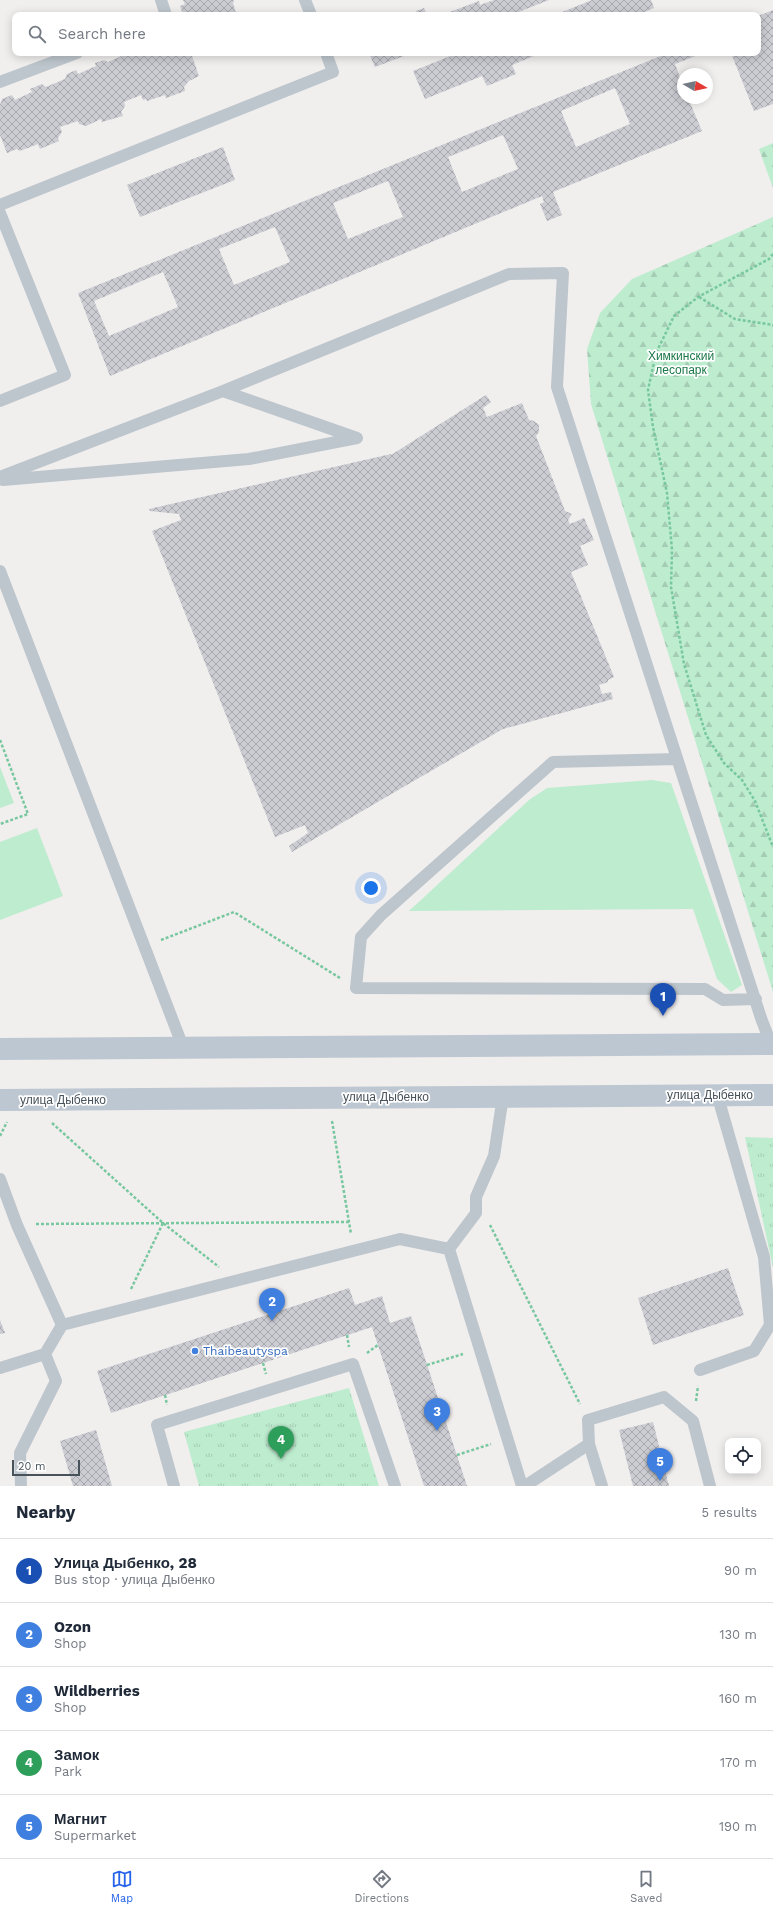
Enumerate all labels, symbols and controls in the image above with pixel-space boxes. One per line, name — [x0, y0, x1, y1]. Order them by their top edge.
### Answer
search box — [12, 12, 761, 56]
icon: search — [26, 23, 48, 45]
text: Search here — [58, 25, 146, 43]
north arrow — [677, 68, 713, 104]
park label: Химкинский лесопарк — [648, 349, 714, 377]
your location — [361, 878, 381, 898]
pin: 1 — [650, 983, 676, 1016]
street label: улица Дыбенко — [667, 1088, 753, 1102]
street label: улица Дыбенко — [343, 1090, 429, 1104]
street label: улица Дыбенко — [20, 1093, 106, 1107]
pin: 2 — [259, 1288, 285, 1321]
place label: Thaibeautyspa — [203, 1344, 288, 1358]
marker: Thaibeautyspa — [190, 1346, 200, 1356]
pin: 3 — [424, 1398, 450, 1431]
pin: 4 — [268, 1426, 294, 1459]
map controls — [725, 1438, 761, 1474]
button: locate — [725, 1438, 761, 1474]
pin: 5 — [647, 1448, 673, 1481]
scale bar — [12, 1458, 80, 1477]
text: 20 m — [18, 1460, 46, 1473]
text: Nearby — [16, 1502, 75, 1522]
text: 5 results — [702, 1505, 757, 1520]
text: Улица Дыбенко, 28 — [54, 1554, 197, 1572]
text: 1 — [26, 1563, 32, 1578]
text: 90 m — [724, 1563, 757, 1578]
text: Bus stop · улица Дыбенко — [54, 1572, 215, 1587]
text: Ozon — [54, 1618, 91, 1636]
text: 2 — [25, 1627, 33, 1642]
text: 130 m — [719, 1627, 757, 1642]
text: Shop — [54, 1636, 86, 1651]
text: Wildberries — [54, 1682, 140, 1700]
text: 3 — [25, 1691, 33, 1706]
text: 160 m — [719, 1691, 757, 1706]
text: Shop — [54, 1700, 86, 1715]
text: Замок — [54, 1746, 99, 1764]
text: 4 — [25, 1755, 33, 1770]
text: 170 m — [720, 1755, 757, 1770]
text: Park — [54, 1764, 82, 1779]
text: Магнит — [54, 1810, 107, 1828]
text: 5 — [25, 1819, 33, 1834]
text: 190 m — [719, 1819, 757, 1834]
text: Supermarket — [54, 1828, 136, 1843]
tab: Map — [111, 1868, 133, 1905]
tab: Directions — [355, 1868, 409, 1905]
tab: Saved — [630, 1868, 662, 1905]

